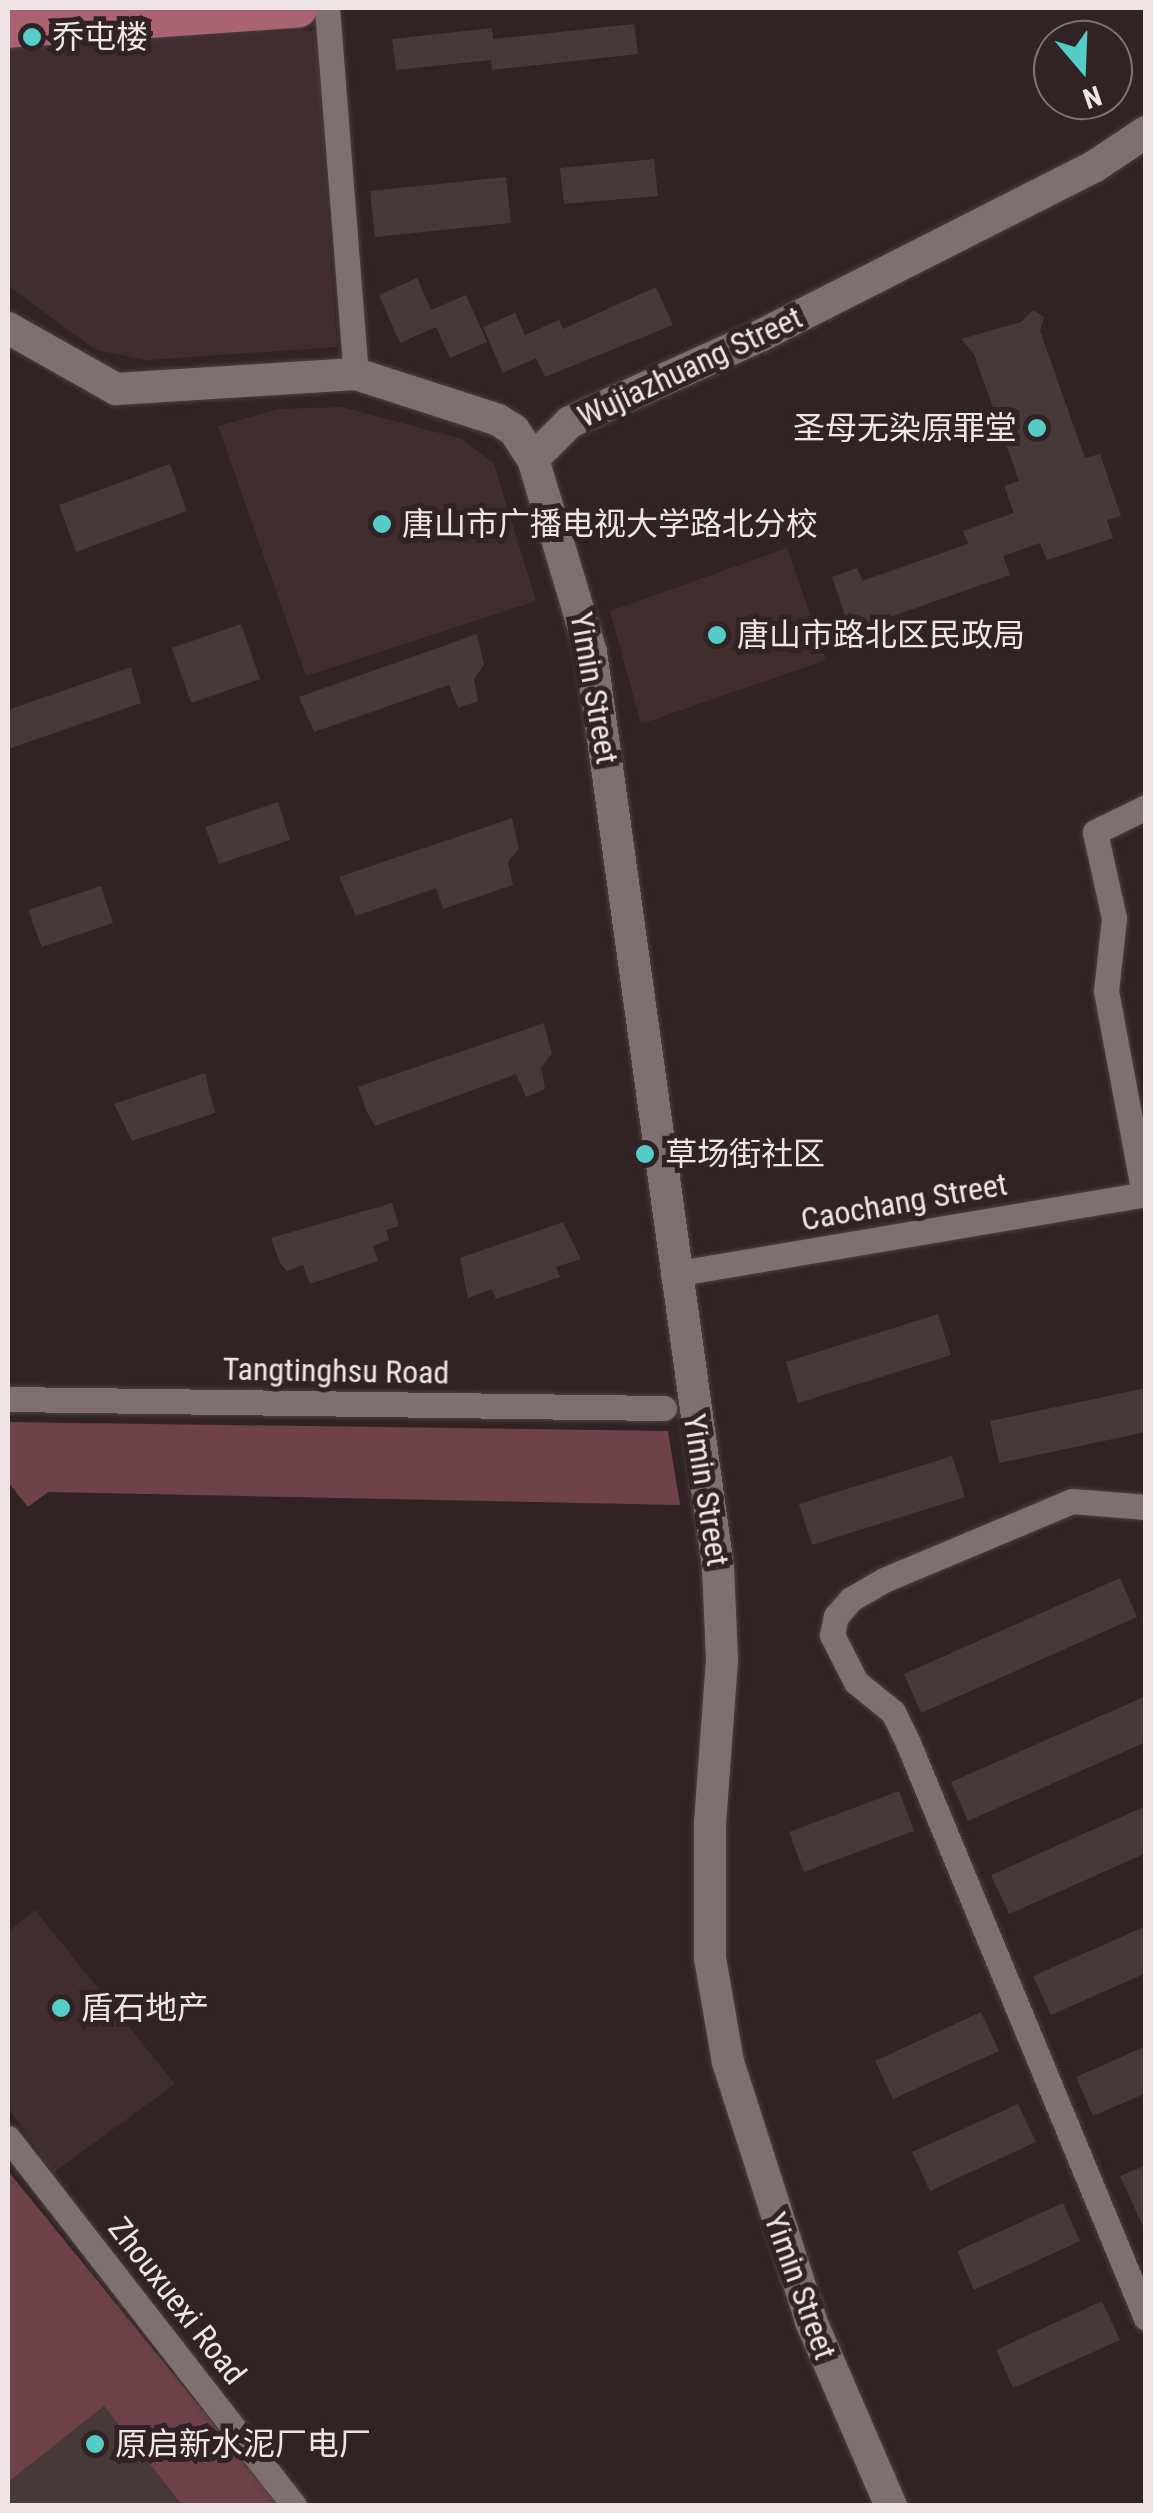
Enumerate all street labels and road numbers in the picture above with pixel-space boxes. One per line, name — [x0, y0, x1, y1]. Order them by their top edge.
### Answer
street label: Wujiazhuang Street — [572, 298, 808, 436]
street label: Yimin Street — [562, 609, 626, 767]
street label: Caochang Street — [798, 1165, 1010, 1239]
street label: Tangtinghsu Road — [222, 1350, 450, 1392]
street label: Yimin Street — [675, 1411, 737, 1569]
street label: Yimin Street — [756, 2207, 844, 2365]
street label: Zhouxuexi Road — [100, 2210, 254, 2392]

